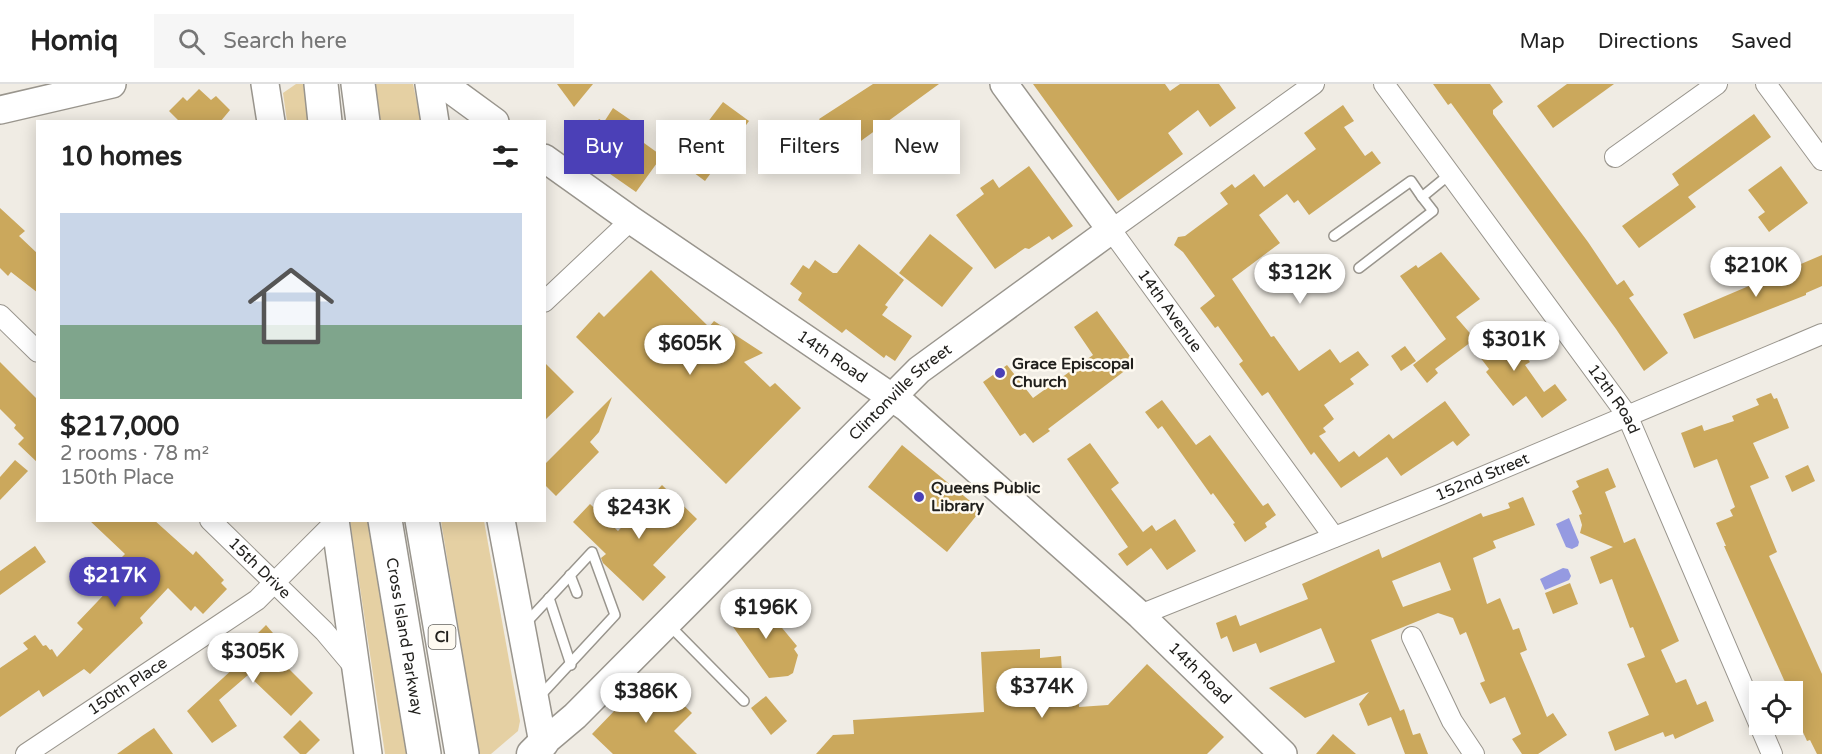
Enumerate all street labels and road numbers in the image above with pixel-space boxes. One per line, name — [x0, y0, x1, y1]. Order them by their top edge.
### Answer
street label: 14th Avenue — [1133, 266, 1206, 356]
street label: 14th Road — [793, 326, 871, 388]
street label: Clintonville Street — [845, 340, 956, 445]
street label: 12th Road — [1583, 360, 1644, 437]
street label: 152nd Street — [1432, 448, 1532, 506]
street label: 15th Drive — [224, 533, 295, 603]
street label: Cross Island Parkway — [381, 556, 427, 717]
road number: CI — [428, 625, 456, 649]
street label: 14th Road — [1164, 638, 1236, 708]
street label: 150th Place — [84, 653, 171, 720]

